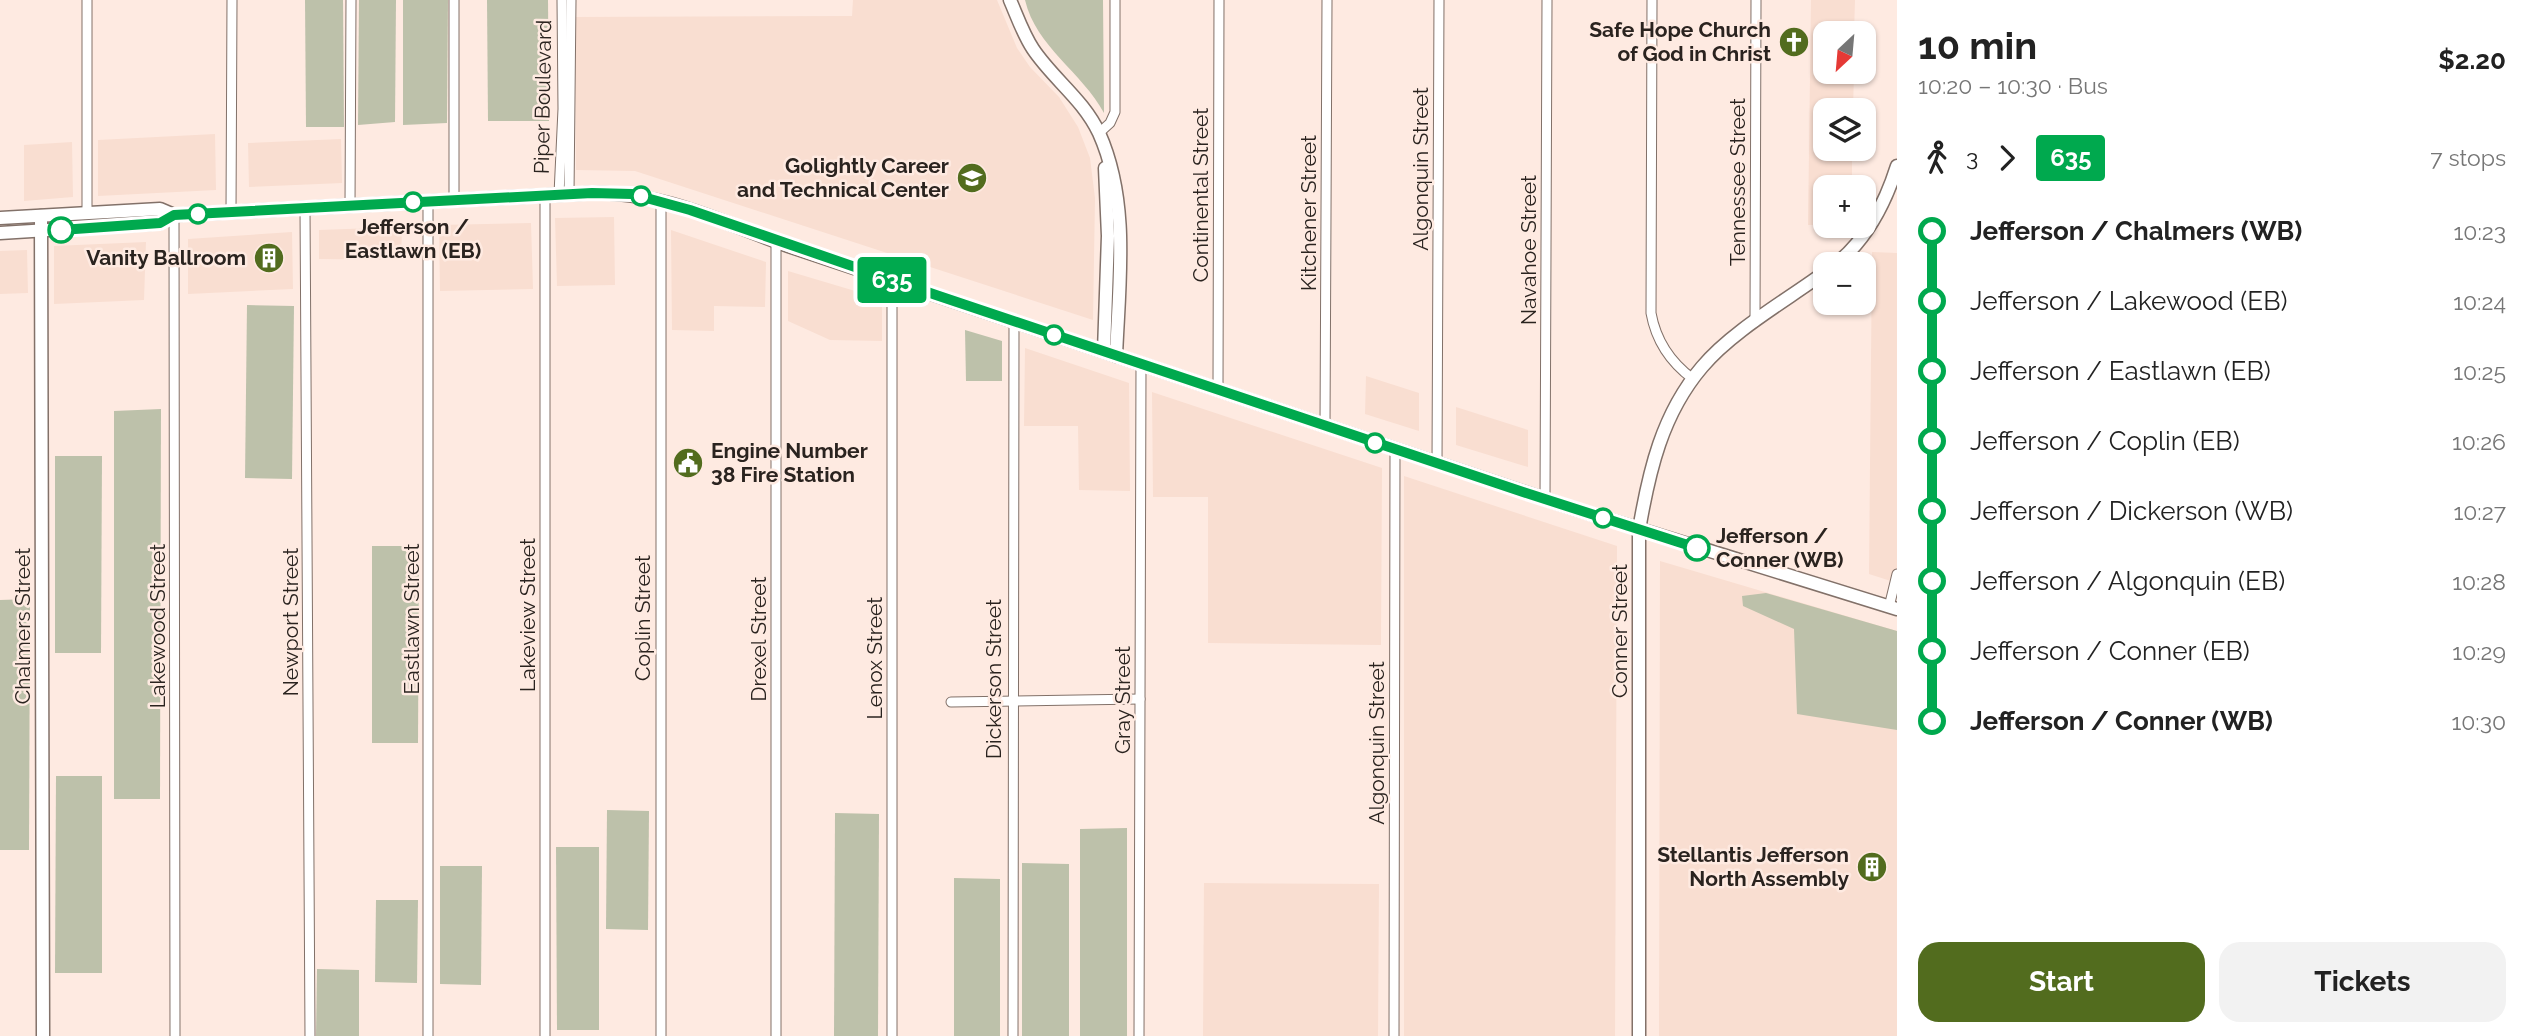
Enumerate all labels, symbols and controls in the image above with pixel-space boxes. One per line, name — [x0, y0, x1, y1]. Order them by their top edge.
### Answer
place label: Safe Hope Church of God in Christ — [1589, 17, 1771, 66]
street label: Piper Boulevard — [529, 20, 556, 174]
north arrow — [1813, 21, 1876, 84]
map controls — [1813, 21, 1876, 315]
text: 10 min — [1918, 23, 2037, 68]
church icon: Safe Hope Church of God in Christ — [1777, 25, 1811, 59]
text: $2.20 — [2438, 45, 2506, 75]
text: 10:20 – 10:30 · Bus — [1918, 72, 2108, 99]
street label: Algonquin Street — [1408, 87, 1433, 251]
street label: Tennessee Street — [1725, 98, 1750, 266]
button: layers — [1813, 98, 1876, 161]
street label: Continental Street — [1188, 108, 1213, 282]
street label: Kitchener Street — [1296, 135, 1321, 291]
icon: walk — [1918, 139, 1956, 177]
icon: forward — [1988, 139, 2026, 177]
text: 635 — [2050, 143, 2091, 172]
text: 3 — [1966, 144, 1978, 171]
text: 7 stops — [2430, 144, 2506, 171]
place label: Golightly Career and Technical Center — [737, 153, 949, 202]
school or university icon: Golightly Career and Technical Center — [955, 161, 989, 195]
street label: Navahoe Street — [1516, 175, 1541, 325]
button: + — [1813, 175, 1876, 238]
unlabelled marker — [631, 186, 651, 206]
marker: Jefferson / Eastlawn (EB) — [403, 192, 423, 212]
unlabelled marker — [188, 204, 208, 224]
place label: Jefferson / Eastlawn (EB) — [345, 214, 481, 263]
text: Jefferson / Chalmers (WB) — [1970, 216, 2302, 246]
unlabelled marker — [48, 217, 74, 243]
text: 10:23 — [2453, 218, 2506, 245]
building icon: Vanity Ballroom — [252, 241, 286, 275]
place label: Vanity Ballroom — [86, 245, 246, 270]
button: − — [1813, 252, 1876, 315]
line badge: 635 — [852, 257, 932, 303]
text: 635 — [871, 265, 913, 294]
text: Jefferson / Lakewood (EB) — [1970, 286, 2287, 316]
text: 10:24 — [2453, 288, 2506, 315]
unlabelled marker — [1044, 325, 1064, 345]
text: Jefferson / Eastlawn (EB) — [1970, 356, 2271, 386]
text: 10:25 — [2453, 358, 2506, 385]
text: Jefferson / Coplin (EB) — [1970, 426, 2240, 456]
text: 10:26 — [2452, 428, 2506, 455]
unlabelled marker — [1365, 433, 1385, 453]
place label: Engine Number 38 Fire Station — [711, 438, 868, 487]
public building icon: Engine Number 38 Fire Station — [671, 446, 705, 480]
text: Jefferson / Dickerson (WB) — [1970, 496, 2293, 526]
text: 10:27 — [2453, 498, 2506, 525]
unlabelled marker — [1593, 508, 1613, 528]
place label: Jefferson / Conner (WB) — [1716, 523, 1843, 572]
marker: Jefferson / Conner (WB) — [1684, 535, 1710, 561]
street label: Lakeview Street — [515, 538, 540, 692]
street label: Eastlawn Street — [399, 543, 424, 695]
street label: Lakewood Street — [145, 544, 170, 708]
street label: Chalmers Street — [10, 548, 35, 704]
street label: Newport Street — [278, 548, 303, 696]
street label: Coplin Street — [630, 555, 655, 681]
street label: Conner Street — [1607, 564, 1632, 698]
text: Jefferson / Algonquin (EB) — [1970, 566, 2285, 596]
text: 10:28 — [2452, 568, 2506, 595]
street label: Drexel Street — [746, 576, 771, 702]
street label: Lenox Street — [862, 597, 887, 719]
street label: Dickerson Street — [981, 599, 1006, 759]
text: Jefferson / Conner (EB) — [1970, 636, 2250, 666]
text: 10:29 — [2452, 638, 2506, 665]
street label: Gray Street — [1110, 646, 1135, 754]
street label: Algonquin Street — [1364, 661, 1389, 825]
text: Jefferson / Conner (WB) — [1970, 706, 2273, 736]
text: 10:30 — [2451, 708, 2506, 735]
place label: Stellantis Jefferson North Assembly — [1657, 842, 1849, 891]
building icon: Stellantis Jefferson North Assembly — [1855, 850, 1889, 884]
button: Start — [1918, 942, 2205, 1022]
button: Tickets — [2219, 942, 2506, 1022]

